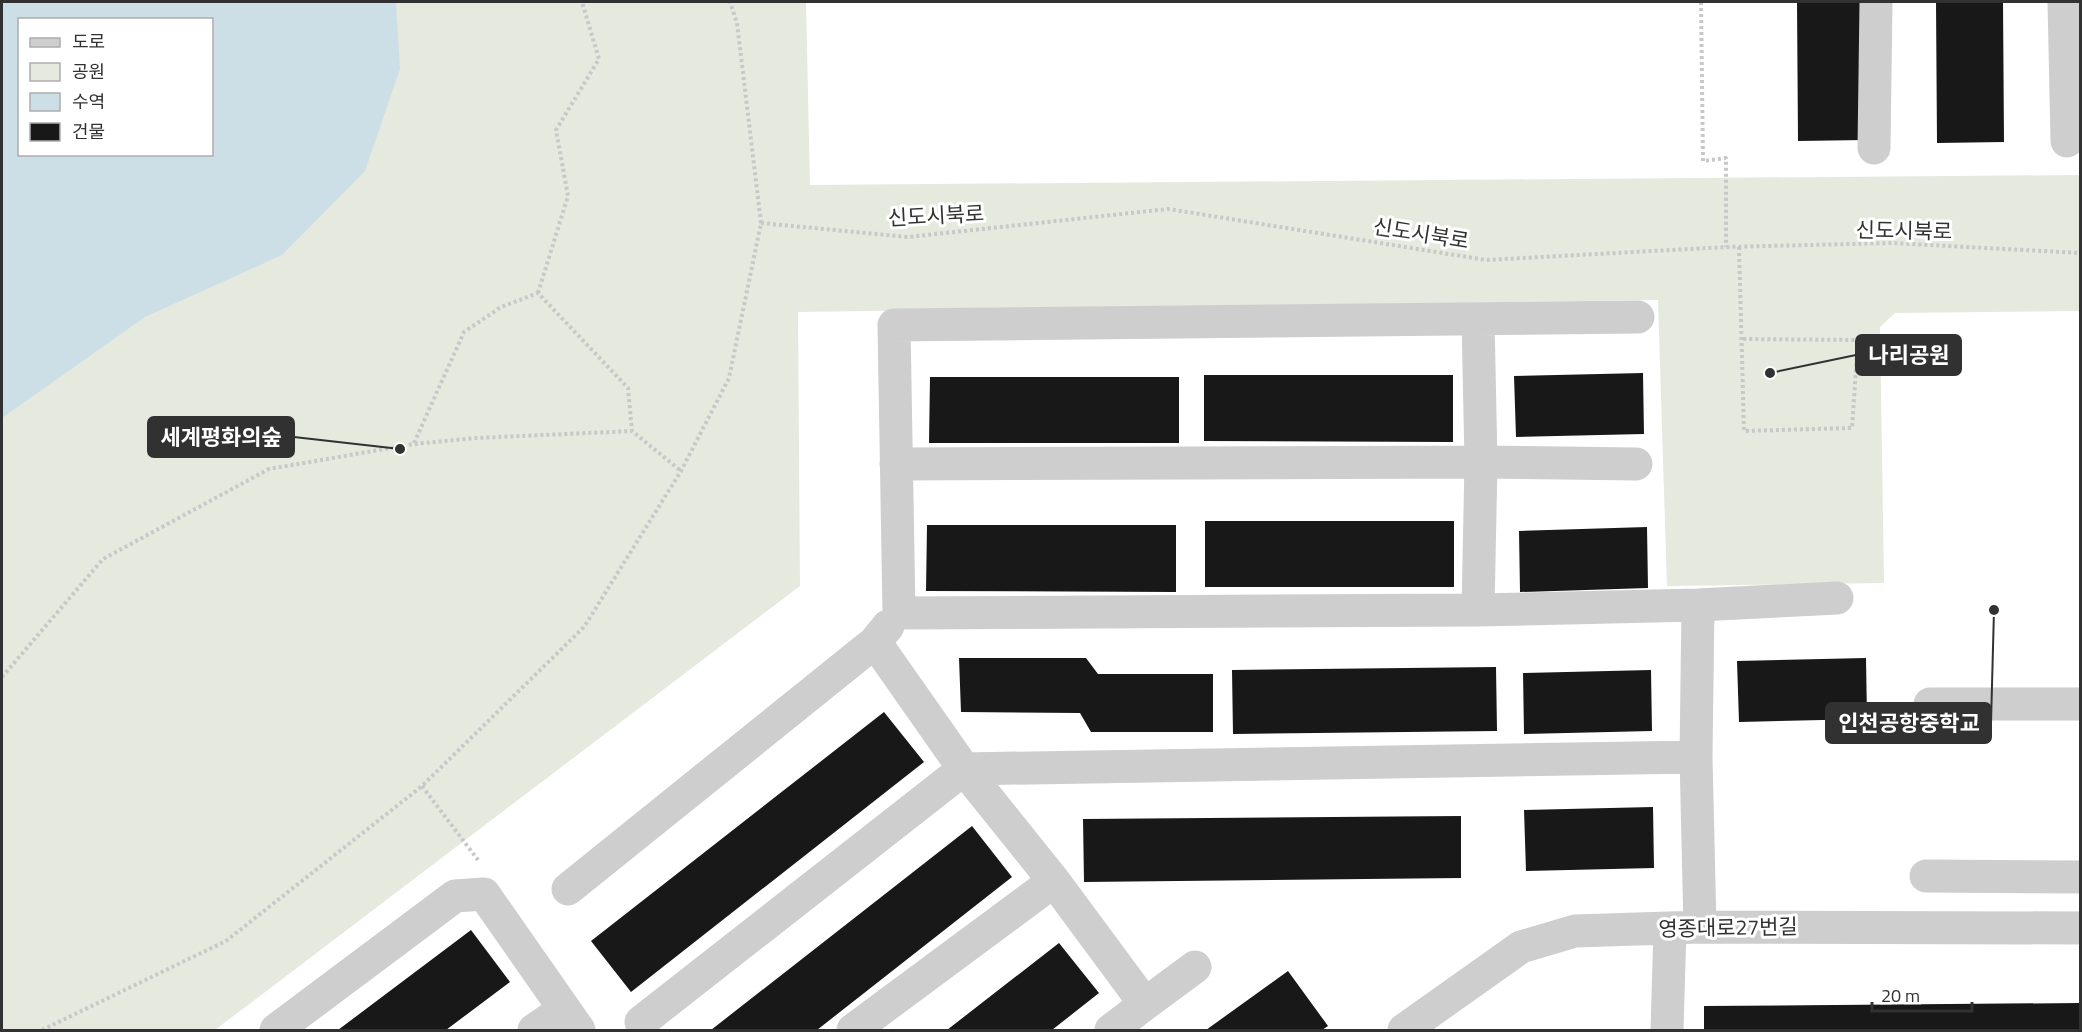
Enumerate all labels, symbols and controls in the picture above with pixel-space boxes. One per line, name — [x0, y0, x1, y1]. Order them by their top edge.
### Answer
legend — [18, 18, 213, 156]
text: 도로 — [72, 28, 105, 55]
text: 공원 — [72, 58, 105, 85]
text: 수역 — [72, 88, 105, 115]
text: 건물 — [72, 118, 105, 145]
street label: 신도시북로 — [887, 196, 985, 234]
street label: 신도시북로 — [1371, 210, 1471, 256]
street label: 신도시북로 — [1855, 213, 1953, 247]
callout: 나리공원 — [1856, 335, 1961, 375]
text: 나리공원 — [1869, 338, 1949, 372]
callout: 세계평화의숲 — [148, 417, 294, 457]
text: 세계평화의숲 — [160, 420, 282, 454]
callout: 인천공항중학교 — [1826, 703, 1991, 743]
text: 인천공항중학교 — [1838, 706, 1980, 740]
street label: 영종대로27번길 — [1658, 910, 1798, 944]
scale bar — [1872, 975, 1972, 1013]
text: 20 m — [1881, 982, 1920, 1009]

